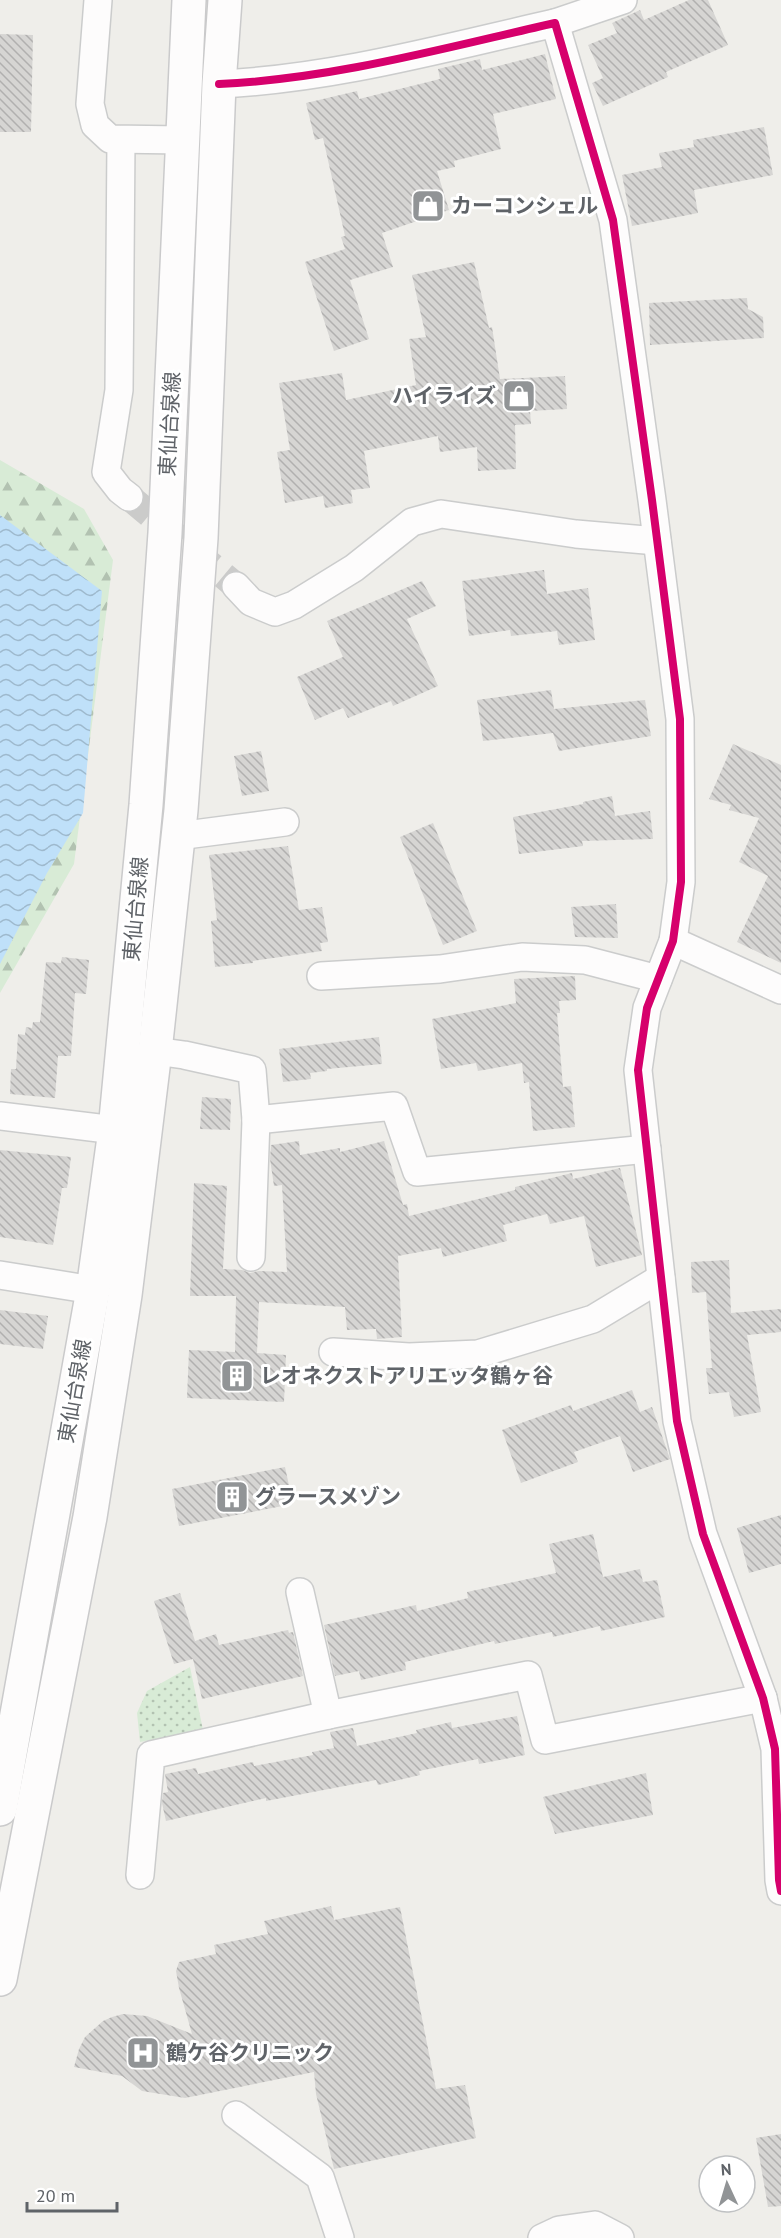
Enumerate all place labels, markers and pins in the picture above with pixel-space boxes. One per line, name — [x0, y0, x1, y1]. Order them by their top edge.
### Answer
shop icon: カーコンシェル — [410, 188, 446, 224]
place label: カーコンシェル — [451, 192, 598, 219]
shop icon: ハイライズ — [501, 378, 537, 414]
place label: ハイライズ — [392, 382, 496, 409]
building icon: レオネクストアリエッタ鶴ヶ谷 — [219, 1358, 255, 1394]
place label: レオネクストアリエッタ鶴ヶ谷 — [260, 1362, 553, 1389]
building icon: グラースメゾン — [214, 1479, 250, 1515]
place label: グラースメゾン — [255, 1483, 401, 1510]
hospital icon: 鶴ケ谷クリニック — [125, 2035, 161, 2071]
place label: 鶴ケ谷クリニック — [166, 2039, 334, 2066]

